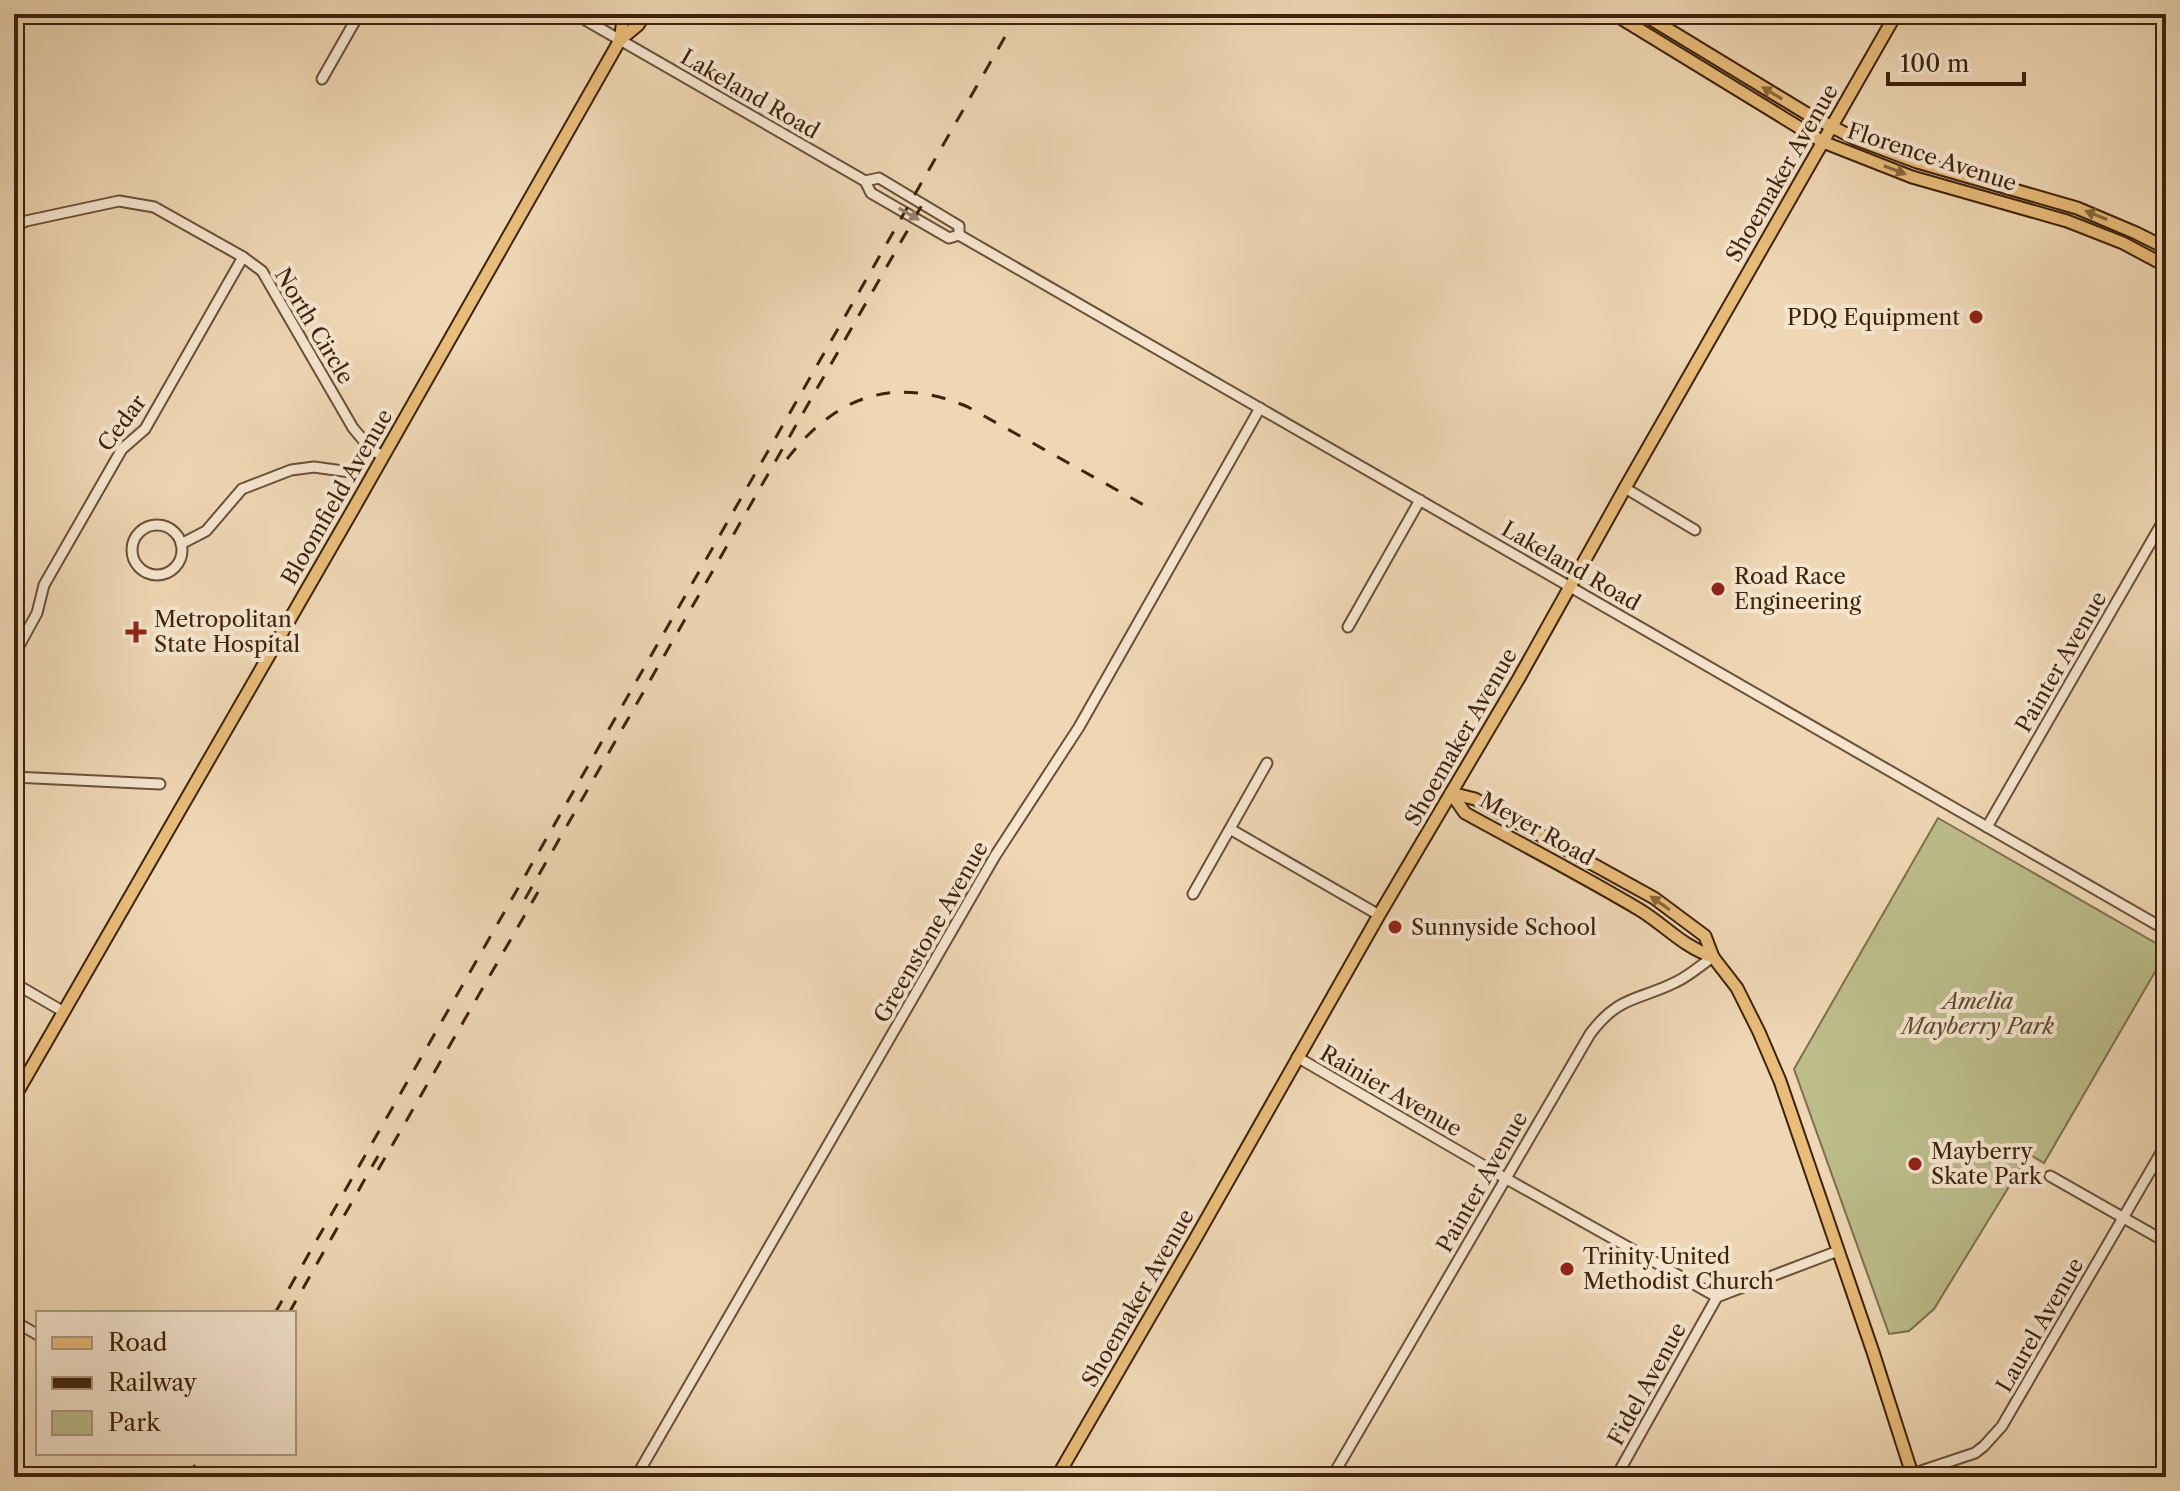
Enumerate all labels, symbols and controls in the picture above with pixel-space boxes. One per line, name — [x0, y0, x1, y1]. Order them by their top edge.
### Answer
scale bar — [1888, 36, 2024, 86]
street label: Lakeland Road — [676, 43, 824, 145]
text: 100 m — [1900, 49, 1969, 78]
street label: Shoemaker Avenue — [1720, 79, 1844, 267]
one-way arrow — [1761, 87, 1783, 101]
street label: Florence Avenue — [1844, 117, 2020, 197]
one-way arrow — [1884, 164, 1908, 177]
one-way arrow — [898, 207, 920, 221]
one-way arrow — [2084, 208, 2108, 221]
street label: North Circle — [269, 263, 359, 389]
place label: PDQ Equipment — [1787, 304, 1960, 331]
marker: PDQ Equipment — [1967, 308, 1985, 326]
street label: Cedar — [92, 390, 152, 456]
street label: Bloomfield Avenue — [276, 404, 398, 590]
street label: Lakeland Road — [1497, 515, 1645, 617]
place label: Road Race Engineering — [1734, 563, 1861, 615]
marker: Road Race Engineering — [1709, 580, 1727, 598]
street label: Painter Avenue — [2010, 587, 2112, 737]
place label: Metropolitan State Hospital — [154, 606, 301, 658]
marker: Metropolitan State Hospital — [125, 621, 147, 643]
street label: Shoemaker Avenue — [1399, 643, 1523, 831]
street label: Meyer Road — [1475, 786, 1599, 872]
street label: Greenstone Avenue — [868, 836, 994, 1028]
one-way arrow — [1649, 896, 1670, 911]
place label: Sunnyside School — [1411, 914, 1597, 941]
marker: Sunnyside School — [1386, 918, 1404, 936]
park label: Amelia Mayberry Park — [1899, 988, 2055, 1040]
street label: Rainier Avenue — [1315, 1040, 1467, 1142]
street label: Painter Avenue — [1431, 1107, 1533, 1257]
place label: Mayberry Skate Park — [1931, 1138, 2043, 1190]
marker: Mayberry Skate Park — [1906, 1155, 1924, 1173]
street label: Shoemaker Avenue — [1076, 1204, 1200, 1392]
place label: Trinity United Methodist Church — [1583, 1243, 1774, 1295]
street label: Laurel Avenue — [1991, 1253, 2089, 1397]
marker: Trinity United Methodist Church — [1558, 1260, 1576, 1278]
legend — [36, 1311, 296, 1455]
street label: Fidel Avenue — [1602, 1318, 1692, 1450]
text: Road — [108, 1328, 168, 1357]
text: Railway — [108, 1368, 198, 1397]
text: Park — [108, 1408, 161, 1437]

